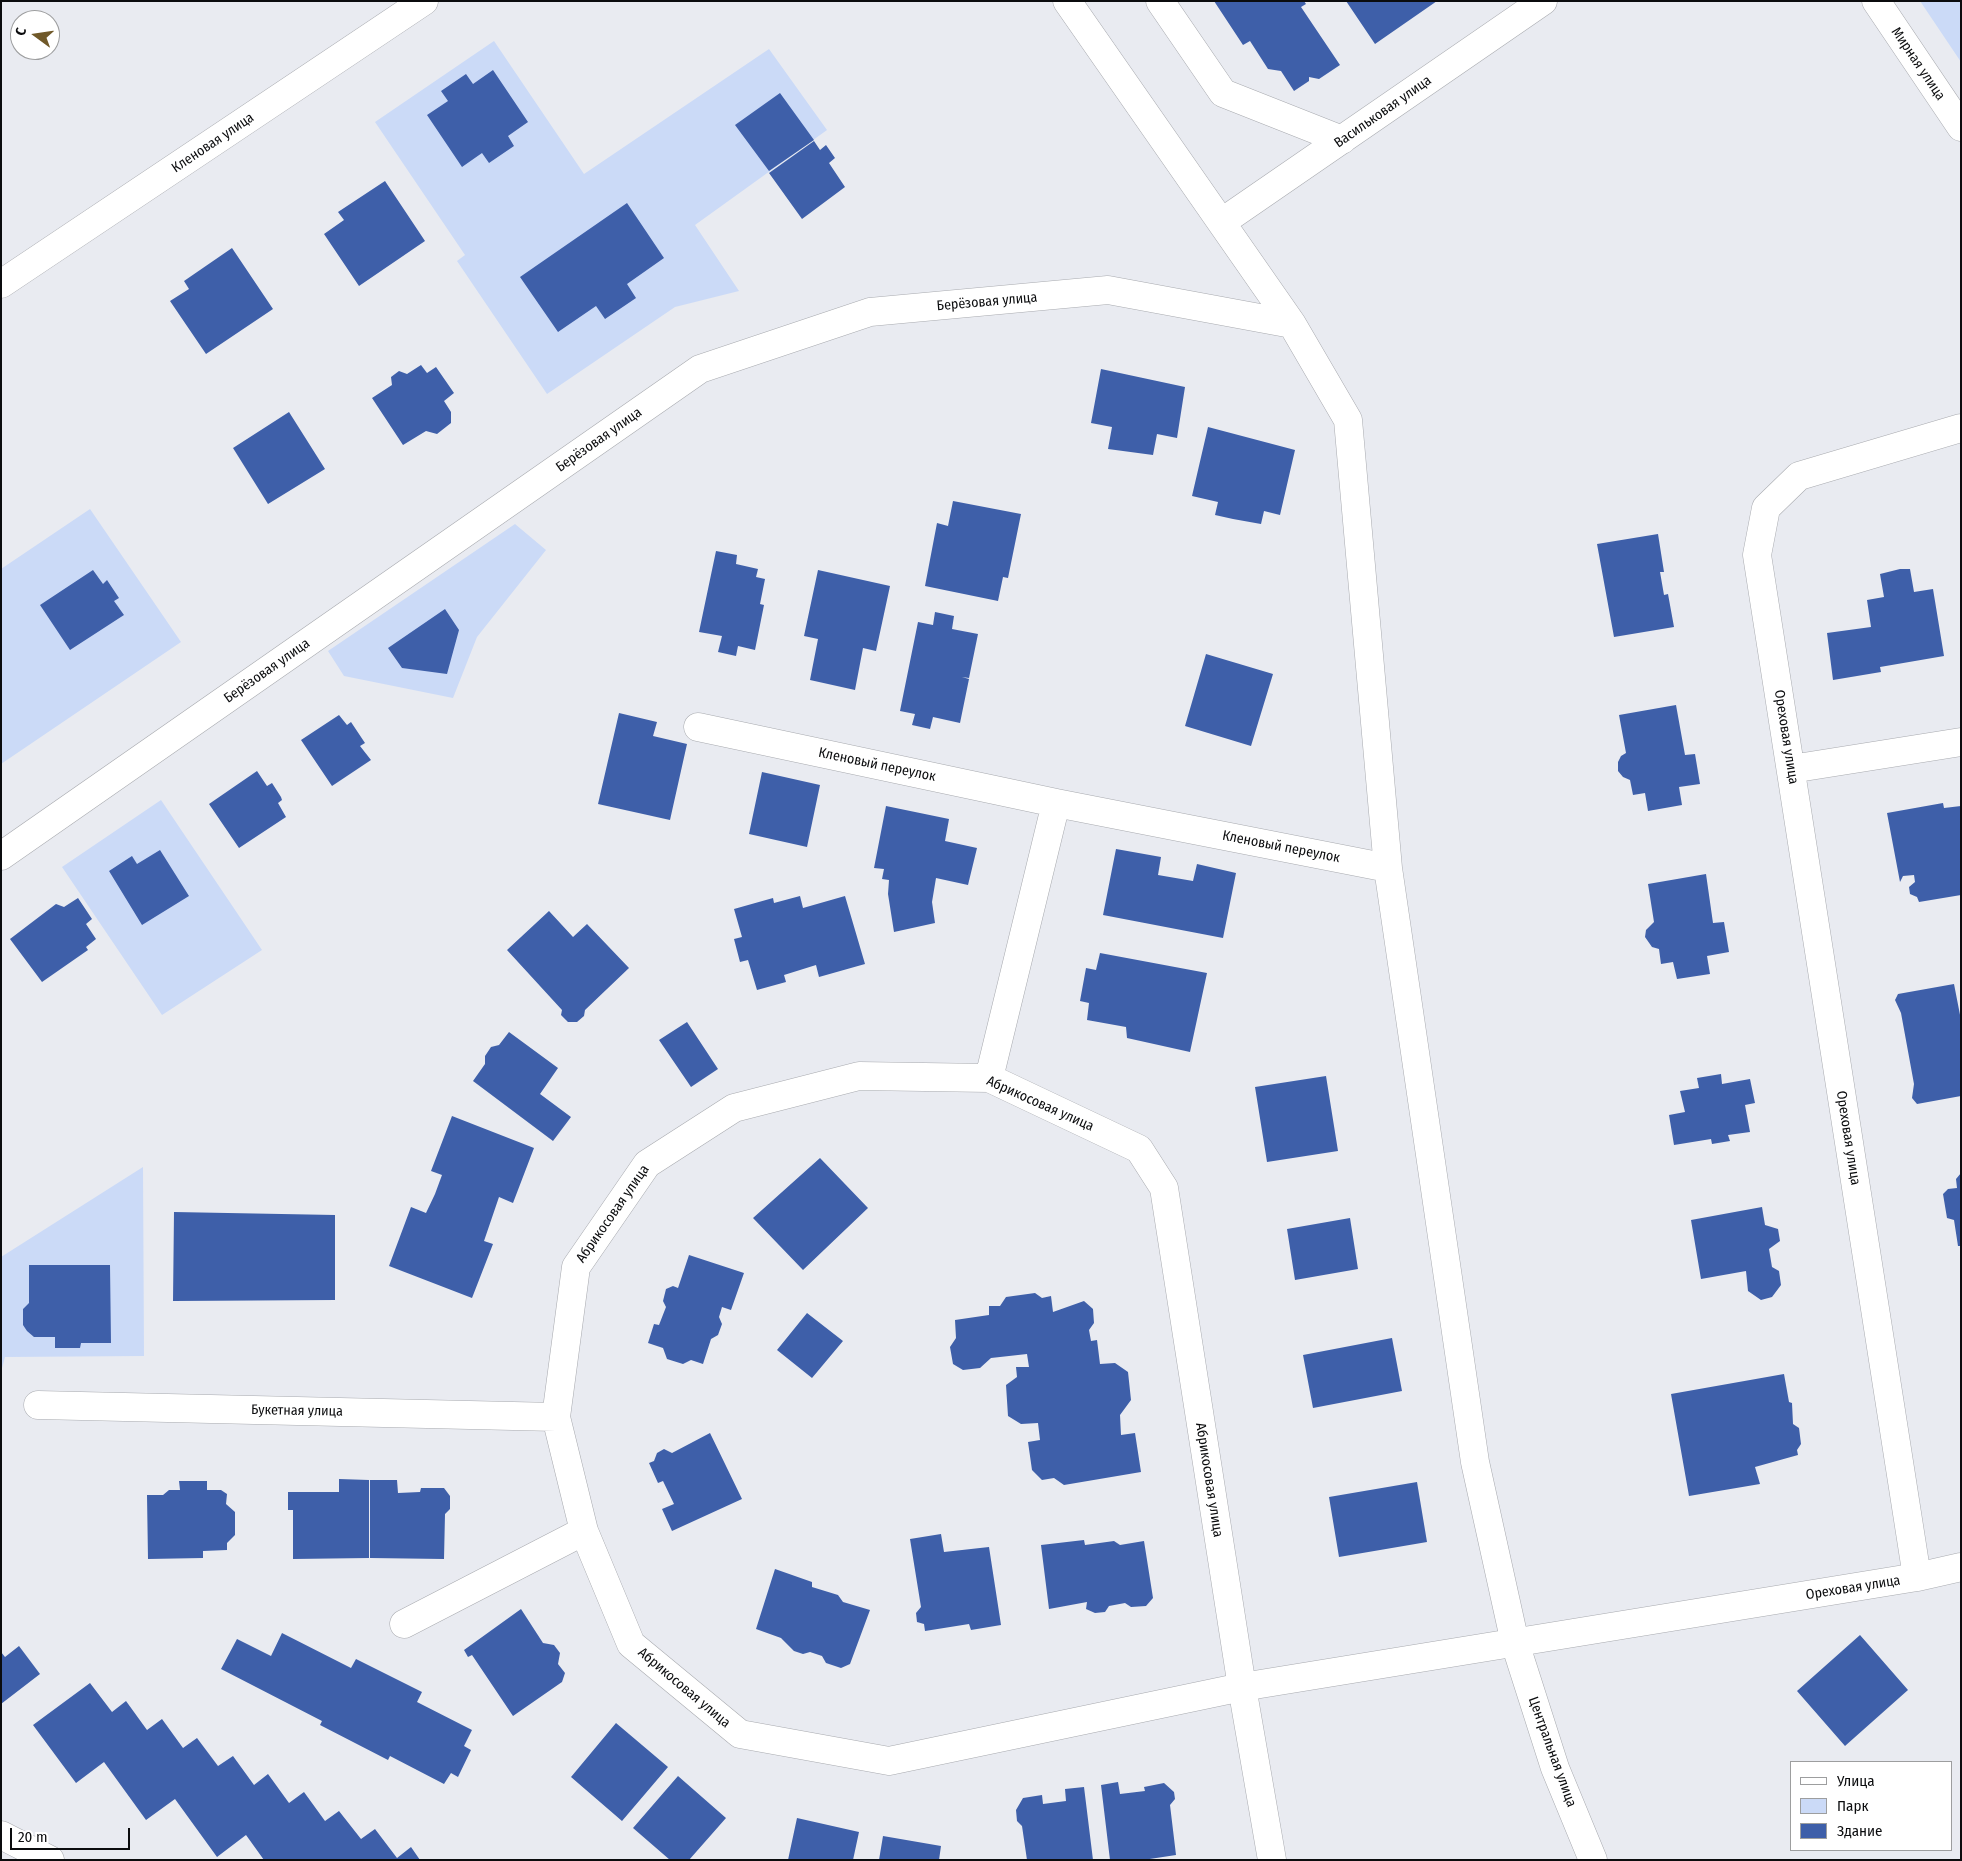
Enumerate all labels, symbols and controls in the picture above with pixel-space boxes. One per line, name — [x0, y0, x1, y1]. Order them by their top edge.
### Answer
north arrow — [10, 10, 60, 60]
street label: Мирная улица — [1887, 24, 1949, 104]
text: С — [12, 26, 30, 37]
street label: Васильковая улица — [1331, 72, 1435, 152]
street label: Кленовая улица — [169, 109, 257, 177]
street label: Берёзовая улица — [936, 289, 1038, 315]
street label: Берёзовая улица — [553, 404, 645, 476]
street label: Берёзовая улица — [221, 635, 313, 707]
street label: Ореховая улица — [1770, 689, 1802, 785]
street label: Кленовый переулок — [817, 744, 937, 786]
street label: Кленовый переулок — [1221, 827, 1341, 867]
street label: Абрикосовая улица — [984, 1073, 1096, 1135]
street label: Ореховая улица — [1832, 1090, 1864, 1186]
street label: Абрикосовая улица — [573, 1162, 653, 1266]
street label: Букетная улица — [251, 1402, 343, 1420]
street label: Абрикосовая улица — [1192, 1422, 1226, 1538]
street label: Ореховая улица — [1805, 1572, 1901, 1604]
street label: Абрикосовая улица — [634, 1644, 734, 1732]
street label: Центральная улица — [1524, 1695, 1580, 1809]
legend — [1790, 1761, 1952, 1851]
text: Улица — [1837, 1772, 1875, 1790]
text: Парк — [1837, 1797, 1868, 1815]
scale bar — [12, 1818, 132, 1850]
text: Здание — [1837, 1822, 1883, 1840]
text: 20 m — [18, 1828, 48, 1846]

